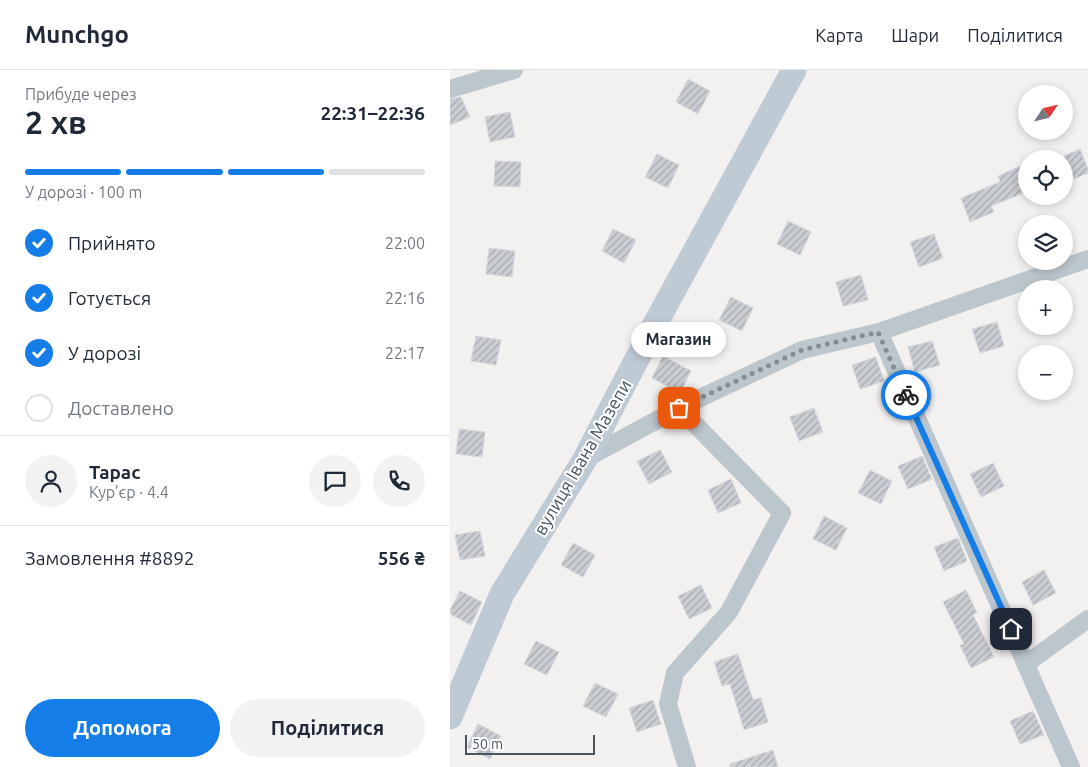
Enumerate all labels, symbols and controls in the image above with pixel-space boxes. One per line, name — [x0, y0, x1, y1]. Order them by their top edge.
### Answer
text: Munchgo — [25, 21, 129, 48]
text: Карта — [815, 25, 863, 45]
text: Шари — [891, 25, 939, 45]
text: Поділитися — [967, 25, 1063, 45]
text: Прибуде через — [25, 85, 137, 103]
north arrow — [1018, 85, 1072, 140]
map controls — [1018, 85, 1073, 400]
text: 22:31–22:36 — [320, 102, 425, 124]
text: 2 хв — [25, 104, 87, 140]
button: locate — [1018, 150, 1073, 205]
text: У дорозі · 100 m — [25, 183, 142, 201]
button: layers — [1018, 215, 1073, 270]
icon: check — [25, 229, 53, 257]
text: Прийнято — [68, 232, 156, 254]
text: 22:00 — [385, 234, 425, 252]
button: + — [1018, 280, 1073, 335]
icon: check — [25, 284, 53, 312]
text: Готується — [68, 287, 151, 309]
text: 22:16 — [385, 289, 425, 307]
callout: Магазин — [632, 323, 726, 358]
text: Магазин — [646, 330, 711, 348]
icon: check — [25, 339, 53, 367]
text: У дорозі — [68, 342, 141, 364]
text: 22:17 — [385, 344, 425, 362]
button: − — [1018, 345, 1073, 400]
courier — [881, 370, 931, 420]
street label: вулиця Івана Мазепи — [529, 376, 635, 538]
icon: bike — [892, 381, 920, 409]
pin — [658, 387, 700, 429]
icon: bag — [665, 394, 693, 422]
text: Доставлено — [68, 397, 174, 419]
button: person — [25, 455, 77, 507]
button: chat — [309, 455, 361, 507]
button: phone — [373, 455, 425, 507]
text: Тарас — [89, 461, 141, 483]
text: Кур’єр · 4.4 — [89, 483, 169, 501]
text: Замовлення #8892 — [25, 547, 195, 569]
text: 556 ₴ — [378, 547, 425, 569]
pin — [990, 608, 1032, 650]
icon: home — [997, 615, 1025, 643]
button: Допомога — [25, 699, 220, 757]
button: Поділитися — [230, 699, 425, 757]
scale bar — [465, 732, 595, 755]
text: 50 m — [472, 736, 503, 752]

